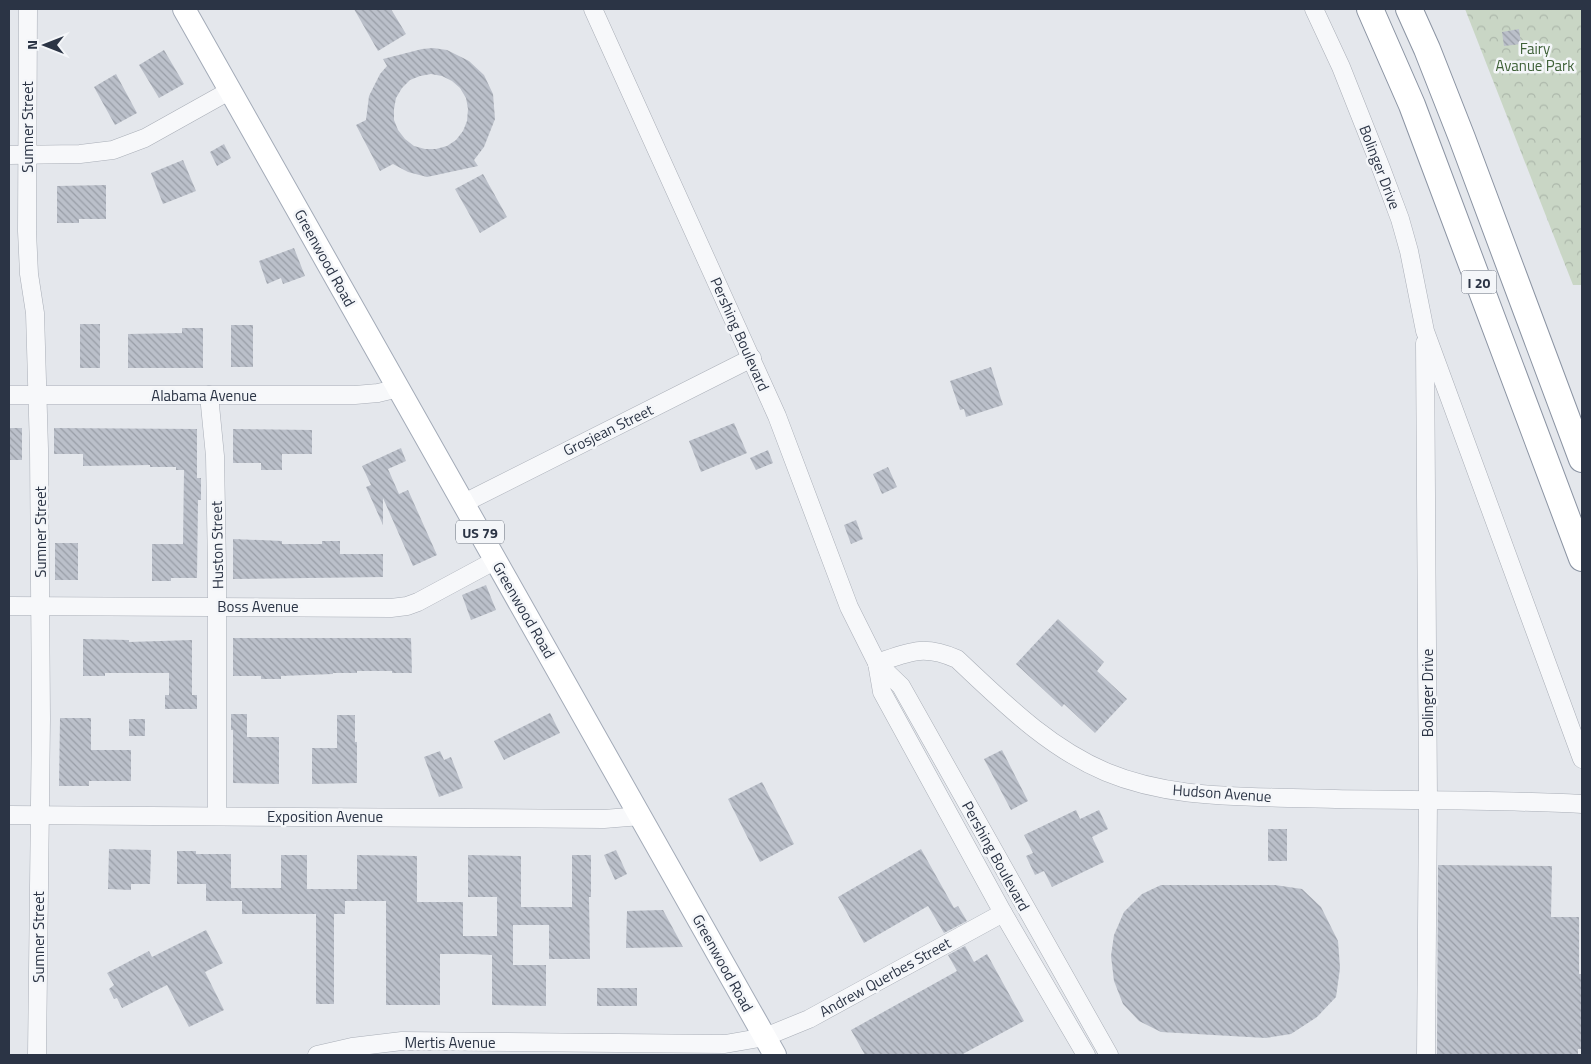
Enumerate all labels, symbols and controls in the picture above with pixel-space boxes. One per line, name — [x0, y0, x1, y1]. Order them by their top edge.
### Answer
north arrow — [20, 20, 70, 70]
park label: Fairy Avanue Park — [1496, 37, 1574, 77]
text: N — [21, 40, 42, 50]
street label: Sumner Street — [16, 81, 39, 173]
street label: Bolinger Drive — [1353, 122, 1407, 212]
street label: Greenwood Road — [289, 205, 361, 311]
road number: I 20 — [1462, 270, 1496, 294]
street label: Pershing Boulevard — [705, 273, 775, 395]
street label: Alabama Avenue — [151, 384, 257, 407]
street label: Grosjean Street — [559, 398, 658, 462]
street label: Sumner Street — [29, 486, 52, 578]
street label: Huston Street — [205, 500, 229, 589]
road number: US 79 — [456, 520, 504, 544]
street label: Greenwood Road — [487, 557, 561, 663]
street label: Boss Avenue — [217, 595, 299, 618]
street label: Bolinger Drive — [1416, 649, 1439, 737]
street label: Hudson Avenue — [1172, 778, 1272, 808]
street label: Pershing Boulevard — [956, 797, 1036, 915]
street label: Exposition Avenue — [267, 805, 383, 828]
street label: Sumner Street — [27, 891, 50, 983]
street label: Greenwood Road — [687, 910, 759, 1016]
street label: Andrew Querbes Street — [815, 931, 956, 1023]
street label: Mertis Avenue — [404, 1031, 496, 1054]

